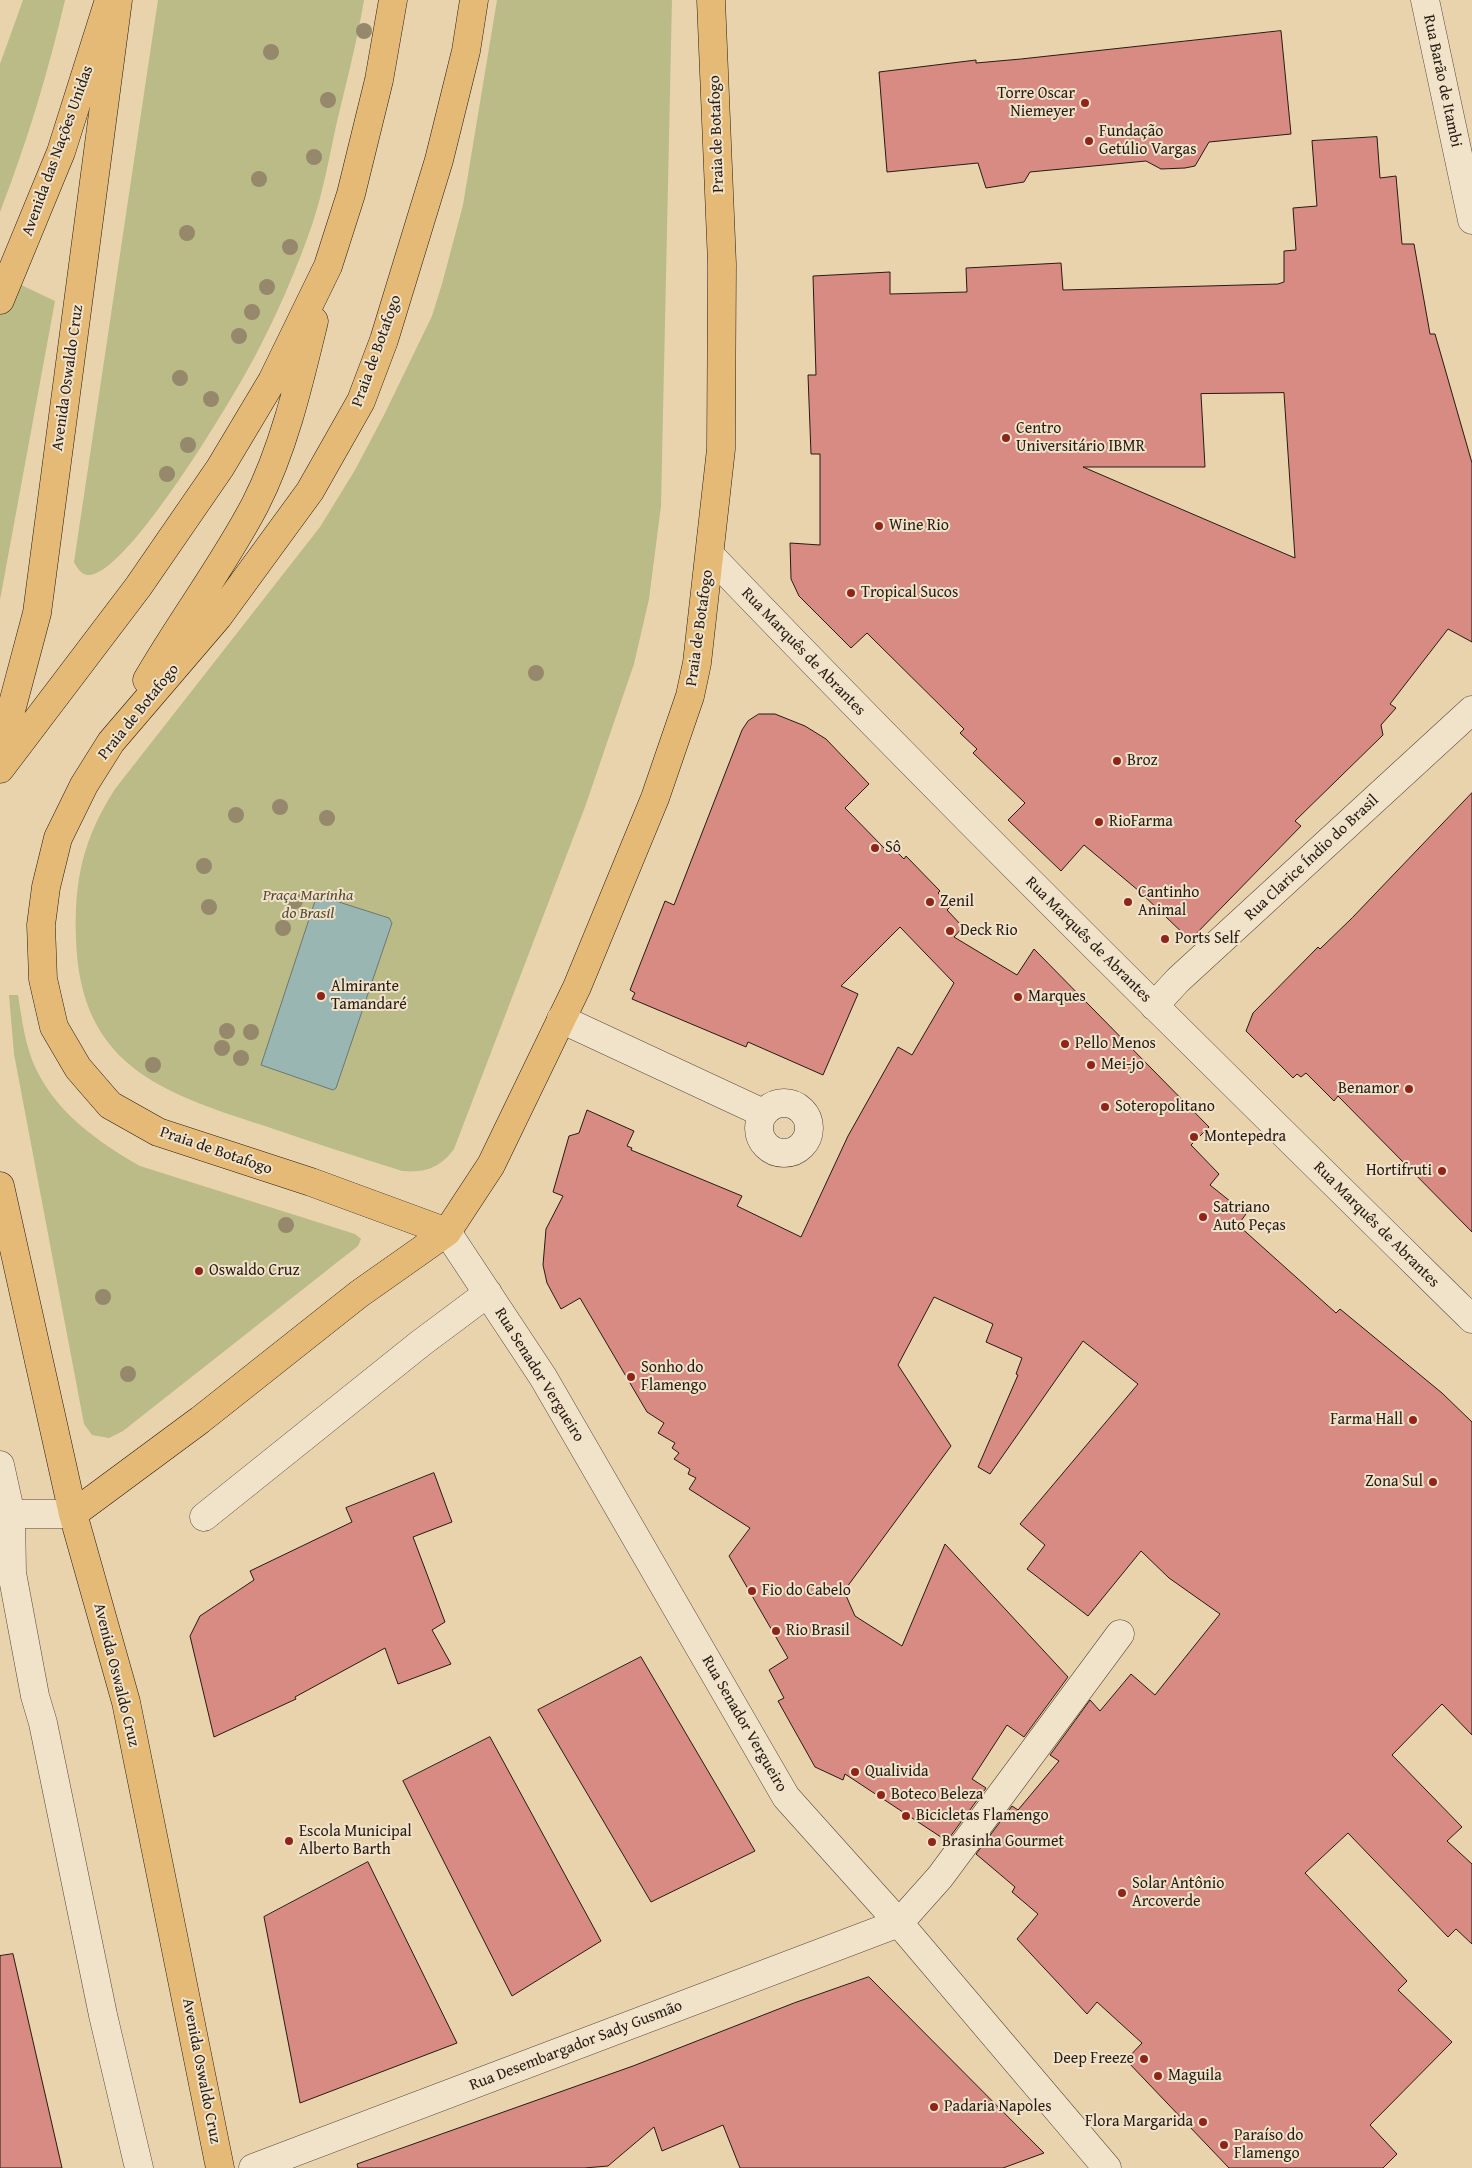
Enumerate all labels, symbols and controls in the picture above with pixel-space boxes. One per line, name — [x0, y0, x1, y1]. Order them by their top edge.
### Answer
street label: Rua Barão de Itambi — [1419, 13, 1465, 149]
street label: Avenida das Nações Unidas — [18, 63, 98, 239]
street label: Praia de Botafogo — [705, 75, 729, 193]
place label: Torre Oscar Niemeyer — [997, 84, 1075, 122]
marker: Torre Oscar Niemeyer — [1079, 97, 1091, 109]
place label: Fundação Getúlio Vargas — [1099, 122, 1196, 160]
marker: Fundação Getúlio Vargas — [1083, 135, 1095, 147]
street label: Praia de Botafogo — [348, 292, 406, 410]
street label: Avenida Oswaldo Cruz — [48, 304, 88, 452]
place label: Centro Universitário IBMR — [1016, 419, 1145, 457]
marker: Centro Universitário IBMR — [1000, 432, 1012, 444]
place label: Wine Rio — [889, 516, 949, 536]
marker: Wine Rio — [873, 520, 885, 532]
street label: Praia de Botafogo — [682, 568, 718, 688]
place label: Tropical Sucos — [861, 583, 958, 603]
street label: Rua Marquês de Abrantes — [737, 584, 869, 720]
marker: Tropical Sucos — [845, 587, 857, 599]
street label: Praia de Botafogo — [95, 660, 183, 764]
place label: Broz — [1127, 751, 1158, 771]
marker: Broz — [1111, 755, 1123, 767]
street label: Rua Clarice Índio do Brasil — [1241, 791, 1383, 925]
place label: RioFarma — [1109, 812, 1173, 832]
marker: RioFarma — [1093, 816, 1105, 828]
place label: Sô — [885, 838, 901, 858]
marker: Sô — [869, 842, 881, 854]
street label: Rua Marquês de Abrantes — [1021, 873, 1155, 1007]
place label: Cantinho Animal — [1138, 883, 1200, 921]
park label: Praça Marinha do Brasil — [263, 886, 353, 924]
place label: Zenil — [940, 892, 974, 912]
marker: Zenil — [924, 896, 936, 908]
marker: Cantinho Animal — [1122, 896, 1134, 908]
place label: Deck Rio — [960, 921, 1018, 941]
marker: Deck Rio — [944, 925, 956, 937]
place label: Ports Self — [1175, 929, 1239, 949]
marker: Ports Self — [1159, 933, 1171, 945]
place label: Almirante Tamandaré — [331, 977, 407, 1015]
place label: Marques — [1028, 987, 1086, 1007]
marker: Almirante Tamandaré — [315, 990, 327, 1002]
marker: Marques — [1012, 991, 1024, 1003]
place label: Pello Menos — [1075, 1034, 1156, 1054]
marker: Pello Menos — [1059, 1038, 1071, 1050]
place label: Mei-jo — [1101, 1055, 1144, 1075]
marker: Mei-jo — [1085, 1059, 1097, 1071]
place label: Benamor — [1338, 1079, 1399, 1099]
marker: Benamor — [1403, 1083, 1415, 1095]
place label: Soteropolitano — [1115, 1097, 1215, 1117]
marker: Soteropolitano — [1099, 1101, 1111, 1113]
street label: Praia de Botafogo — [157, 1123, 275, 1179]
place label: Montepedra — [1204, 1127, 1286, 1147]
marker: Montepedra — [1188, 1131, 1200, 1143]
street label: Rua Marquês de Abrantes — [1309, 1158, 1443, 1292]
place label: Hortifruti — [1366, 1161, 1432, 1181]
marker: Hortifruti — [1436, 1165, 1448, 1177]
place label: Satriano Auto Peças — [1213, 1198, 1286, 1236]
marker: Satriano Auto Peças — [1197, 1211, 1209, 1223]
place label: Oswaldo Cruz — [209, 1261, 299, 1281]
marker: Oswaldo Cruz — [193, 1265, 205, 1277]
street label: Rua Senador Vergueiro — [490, 1304, 588, 1446]
place label: Sonho do Flamengo — [641, 1358, 707, 1396]
marker: Sonho do Flamengo — [625, 1371, 637, 1383]
place label: Farma Hall — [1330, 1410, 1403, 1430]
marker: Farma Hall — [1407, 1414, 1419, 1426]
place label: Zona Sul — [1365, 1472, 1423, 1492]
marker: Zona Sul — [1427, 1476, 1439, 1488]
place label: Fio do Cabelo — [762, 1581, 851, 1601]
marker: Fio do Cabelo — [746, 1585, 758, 1597]
street label: Avenida Oswaldo Cruz — [89, 1601, 143, 1749]
place label: Rio Brasil — [786, 1621, 850, 1641]
marker: Rio Brasil — [770, 1625, 782, 1637]
street label: Rua Senador Vergueiro — [697, 1652, 791, 1796]
place label: Qualivida — [865, 1762, 928, 1782]
marker: Qualivida — [849, 1766, 861, 1778]
place label: Boteco Beleza — [891, 1785, 983, 1805]
marker: Boteco Beleza — [875, 1789, 887, 1801]
place label: Bicicletas Flamengo — [916, 1806, 1049, 1826]
marker: Bicicletas Flamengo — [900, 1810, 912, 1822]
place label: Escola Municipal Alberto Barth — [299, 1822, 412, 1860]
place label: Brasinha Gourmet — [942, 1832, 1064, 1852]
marker: Escola Municipal Alberto Barth — [283, 1835, 295, 1847]
marker: Brasinha Gourmet — [926, 1836, 938, 1848]
place label: Solar Antônio Arcoverde — [1132, 1874, 1224, 1912]
marker: Solar Antônio Arcoverde — [1116, 1887, 1128, 1899]
street label: Rua Desembargador Sady Gusmão — [467, 1996, 685, 2096]
street label: Avenida Oswaldo Cruz — [178, 1997, 224, 2145]
place label: Deep Freeze — [1053, 2049, 1134, 2069]
marker: Deep Freeze — [1138, 2053, 1150, 2065]
place label: Maguila — [1168, 2066, 1222, 2086]
marker: Maguila — [1152, 2070, 1164, 2082]
place label: Padaria Napoles — [944, 2097, 1052, 2117]
marker: Padaria Napoles — [928, 2101, 940, 2113]
place label: Flora Margarida — [1085, 2112, 1193, 2132]
marker: Flora Margarida — [1197, 2116, 1209, 2128]
place label: Paraíso do Flamengo — [1234, 2126, 1303, 2164]
marker: Paraíso do Flamengo — [1218, 2139, 1230, 2151]

